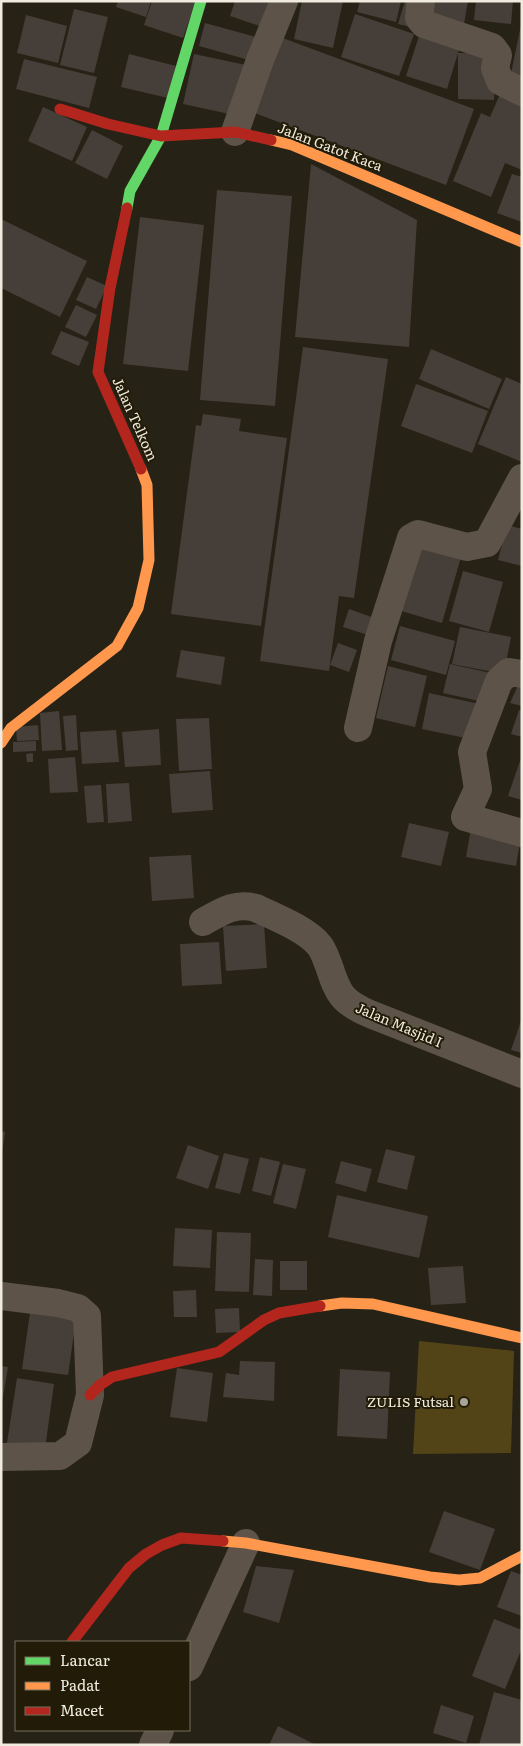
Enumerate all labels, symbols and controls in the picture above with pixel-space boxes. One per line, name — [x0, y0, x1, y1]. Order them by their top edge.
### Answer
street label: Jalan Gatot Kaca — [275, 117, 386, 175]
street label: Jalan Telkom — [108, 373, 164, 464]
street label: Jalan Masjid I — [353, 997, 446, 1051]
place label: ZULIS Futsal — [367, 1391, 454, 1411]
marker: ZULIS Futsal — [458, 1396, 470, 1408]
legend — [15, 1641, 190, 1731]
text: Lancar — [60, 1648, 110, 1671]
text: Padat — [60, 1673, 100, 1696]
text: Macet — [60, 1698, 104, 1721]

